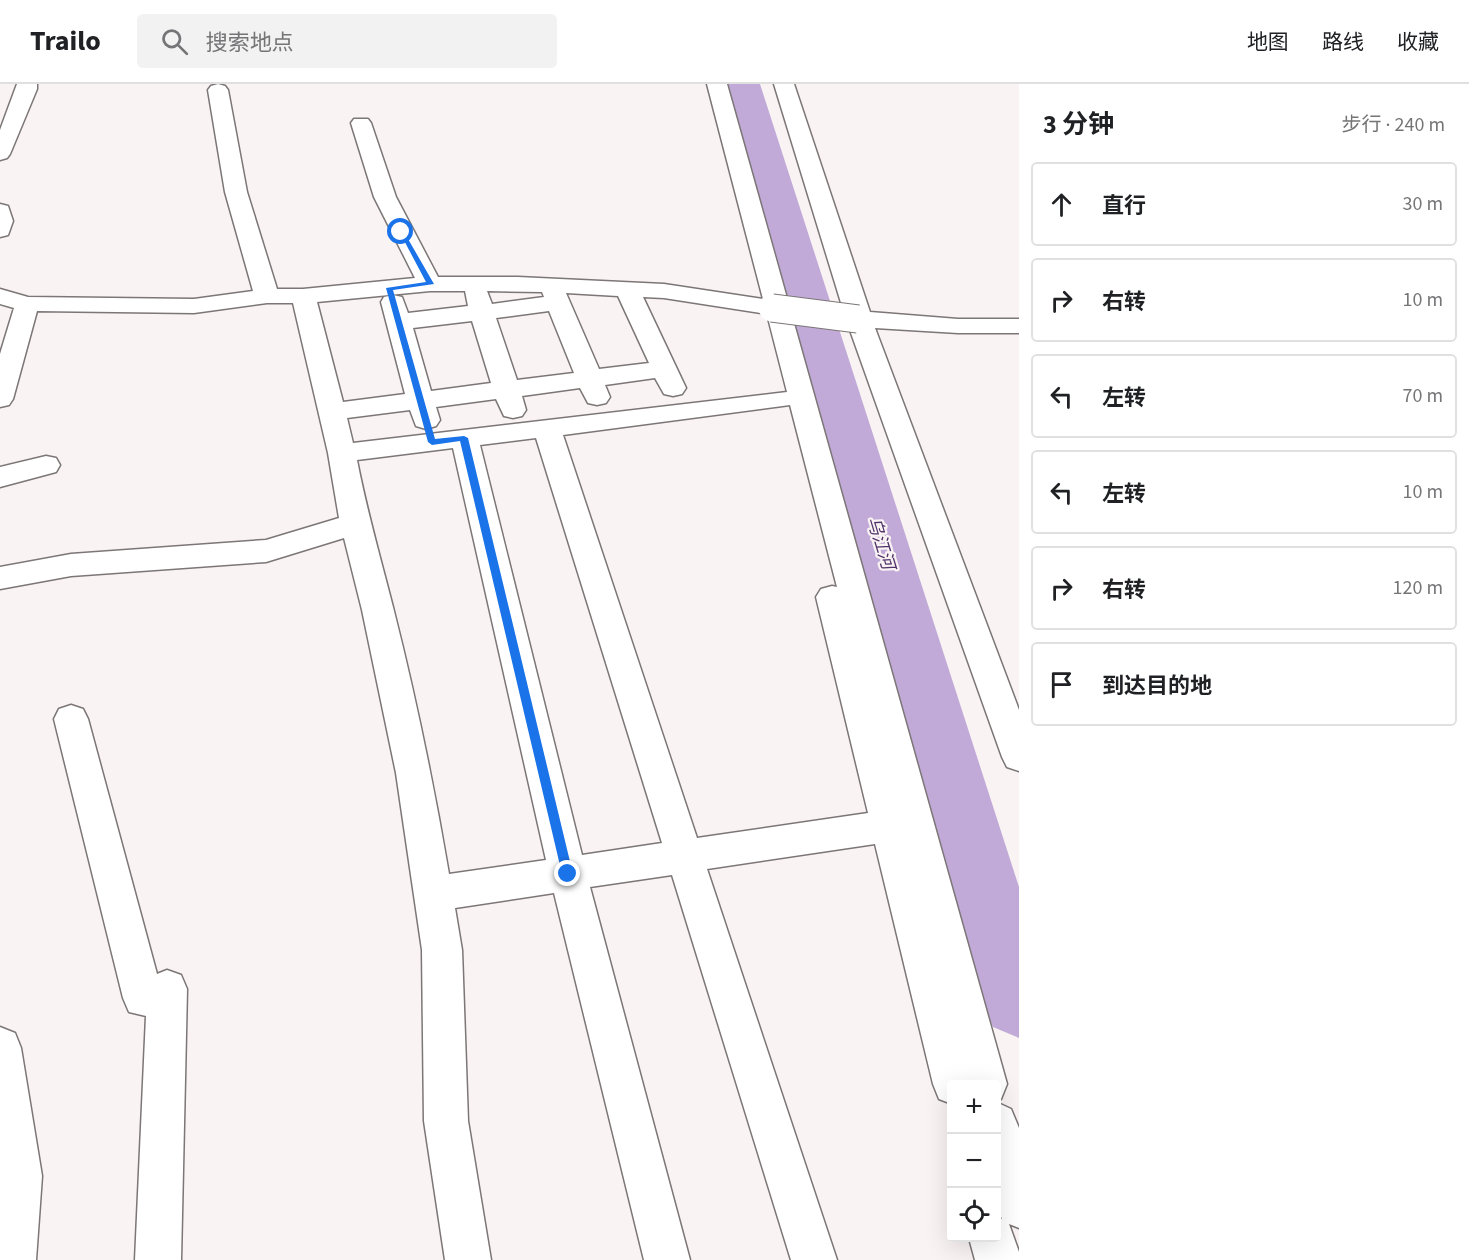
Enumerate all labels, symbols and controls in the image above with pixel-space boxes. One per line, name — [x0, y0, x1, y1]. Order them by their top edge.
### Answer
search box — [137, 14, 557, 68]
text: Trailo — [30, 21, 101, 61]
icon: search — [158, 25, 191, 58]
text: 搜索地点 — [206, 27, 294, 59]
text: 地图 — [1247, 27, 1289, 57]
text: 路线 — [1322, 27, 1364, 57]
text: 收藏 — [1397, 27, 1439, 57]
text: 3 分钟 — [1043, 106, 1114, 143]
text: 步行 · 240 m — [1342, 111, 1445, 139]
icon: ahead — [1045, 188, 1078, 221]
text: 直行 — [1102, 190, 1146, 222]
text: 30 m — [1403, 190, 1443, 218]
route start — [387, 218, 413, 244]
icon: right — [1045, 284, 1078, 317]
text: 右转 — [1102, 286, 1146, 318]
text: 10 m — [1403, 286, 1443, 314]
icon: left — [1045, 380, 1078, 413]
text: 左转 — [1102, 382, 1146, 414]
text: 70 m — [1403, 382, 1443, 410]
icon: left — [1045, 476, 1078, 509]
text: 左转 — [1102, 478, 1146, 510]
text: 10 m — [1403, 478, 1443, 506]
water label: 乌江河 — [861, 514, 901, 575]
icon: right — [1045, 572, 1078, 605]
text: 右转 — [1102, 574, 1146, 606]
text: 120 m — [1393, 574, 1443, 602]
icon: arrive — [1045, 668, 1078, 701]
text: 到达目的地 — [1102, 670, 1212, 702]
route end — [554, 860, 580, 886]
map controls — [947, 1080, 1001, 1242]
button: + — [947, 1080, 1001, 1134]
button: − — [947, 1134, 1001, 1188]
button: locate — [947, 1188, 1001, 1242]

